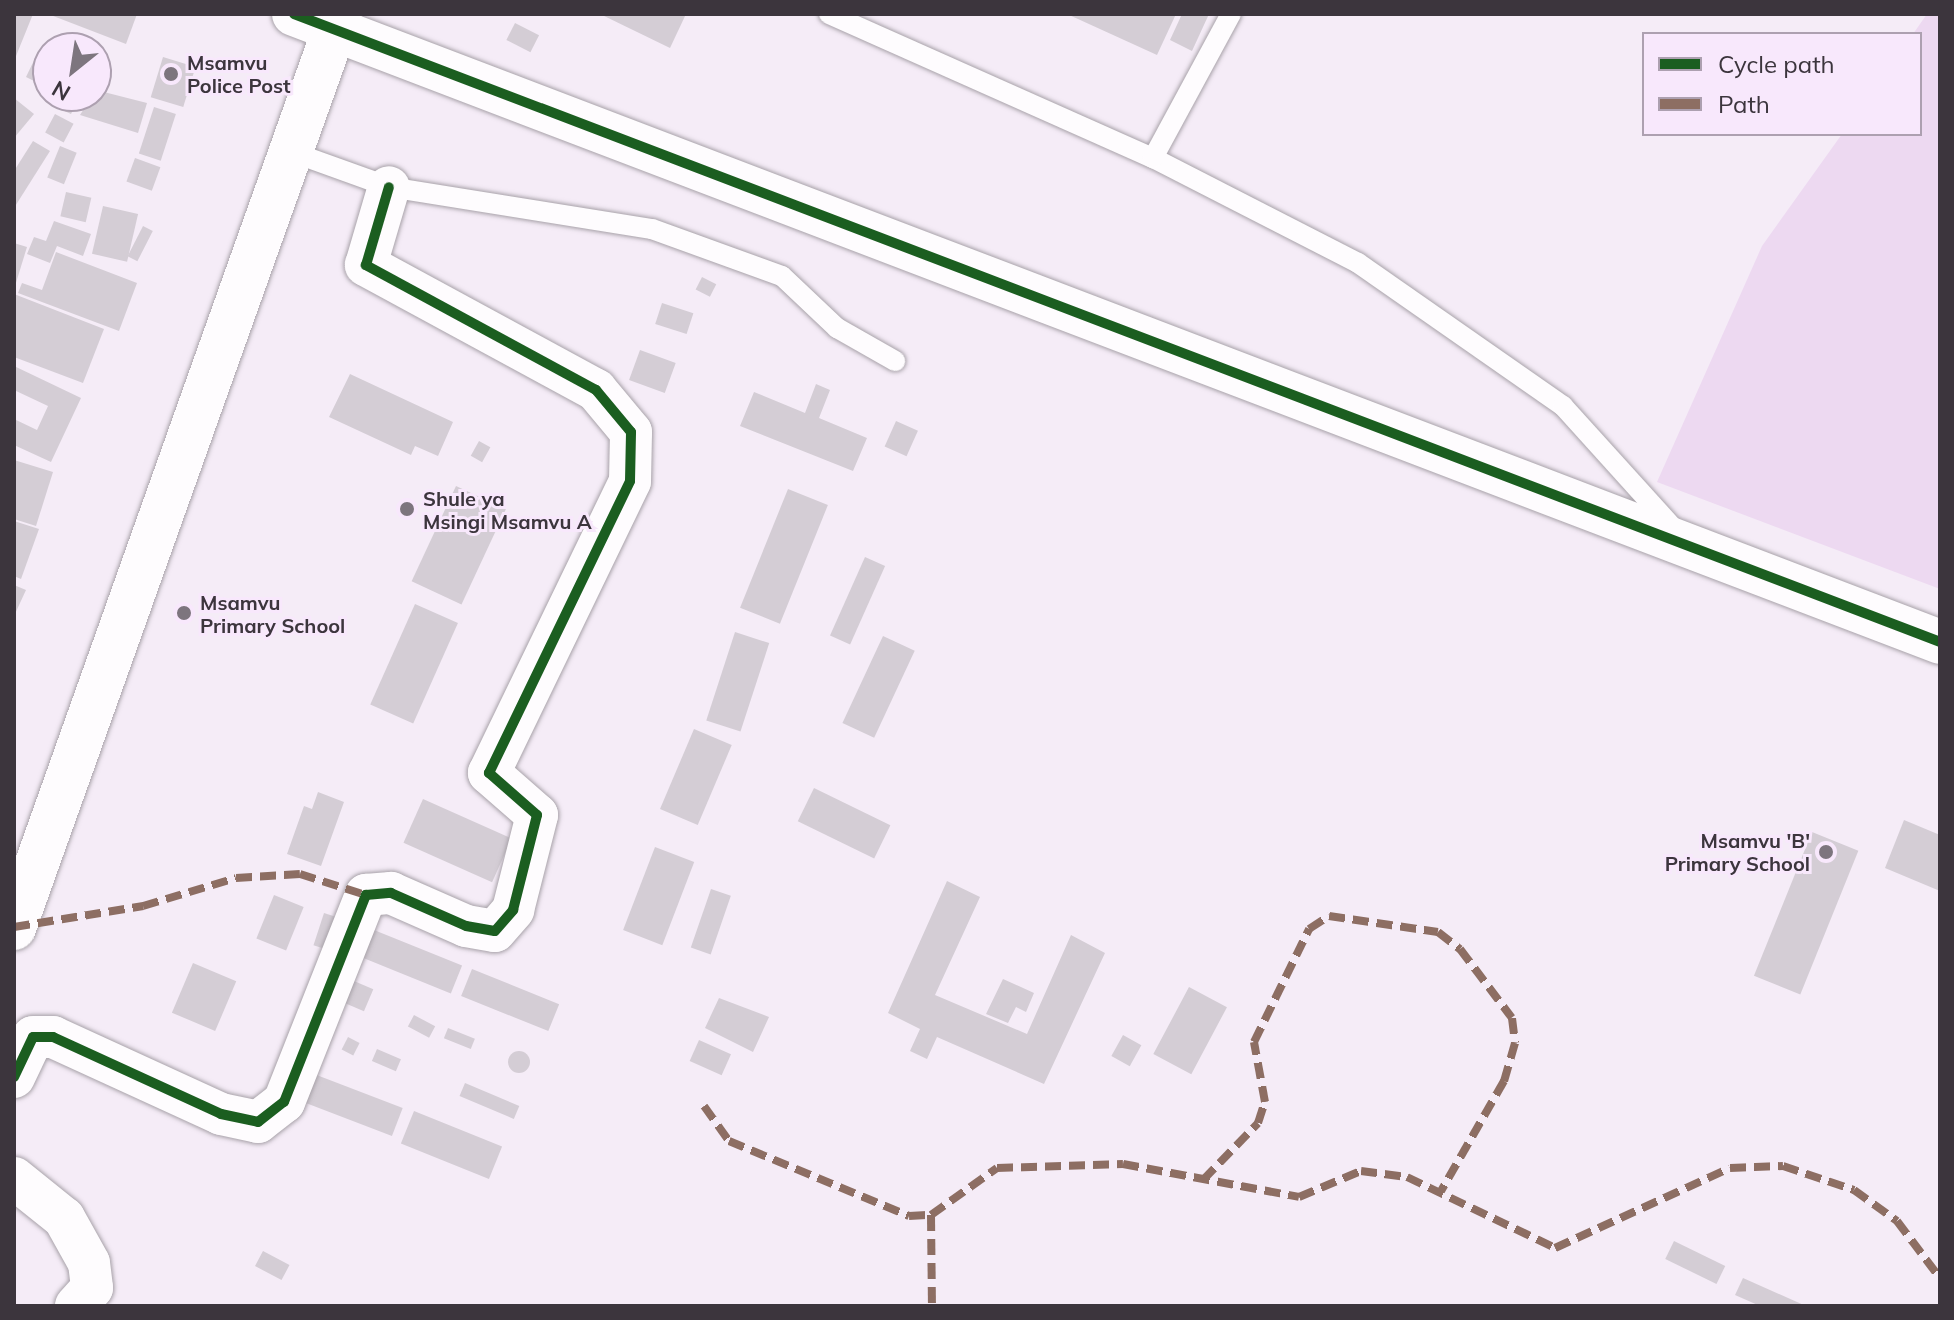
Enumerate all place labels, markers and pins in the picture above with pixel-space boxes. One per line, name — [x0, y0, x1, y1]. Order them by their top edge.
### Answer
place label: Msamvu Police Post — [187, 50, 291, 97]
marker: Msamvu Police Post — [162, 65, 180, 83]
place label: Shule ya Msingi Msamvu A — [423, 486, 592, 533]
marker: Shule ya Msingi Msamvu A — [398, 500, 416, 518]
place label: Msamvu Primary School — [200, 590, 345, 637]
marker: Msamvu Primary School — [175, 604, 193, 622]
place label: Msamvu 'B' Primary School — [1665, 828, 1810, 875]
marker: Msamvu 'B' Primary School — [1817, 843, 1835, 861]

